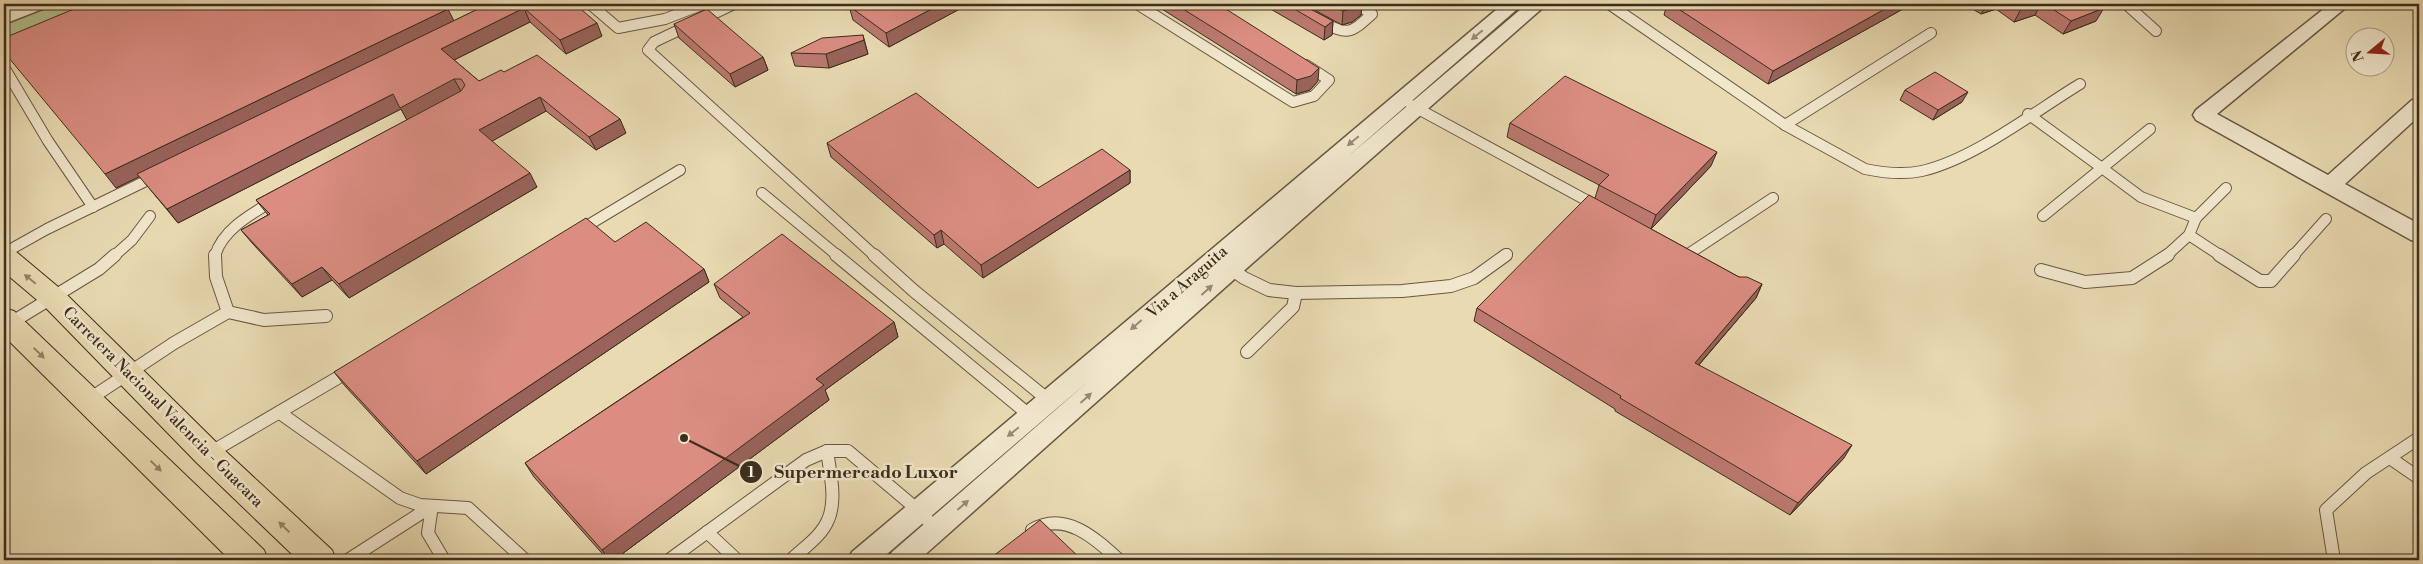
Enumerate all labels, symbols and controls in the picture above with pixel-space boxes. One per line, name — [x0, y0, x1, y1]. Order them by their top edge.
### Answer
north arrow — [2346, 28, 2396, 78]
one-way arrow — [1470, 30, 1483, 41]
text: N — [2348, 48, 2369, 64]
one-way arrow — [1347, 135, 1360, 146]
street label: Via a Araguita — [1142, 241, 1232, 323]
one-way arrow — [24, 274, 36, 285]
one-way arrow — [1201, 284, 1213, 296]
street label: Carretera Nacional Valencia - Guacara — [58, 302, 268, 512]
one-way arrow — [1129, 320, 1142, 331]
one-way arrow — [33, 347, 45, 359]
one-way arrow — [1079, 392, 1091, 404]
one-way arrow — [1007, 427, 1020, 438]
callout: Supermercado Luxor — [739, 455, 968, 488]
one-way arrow — [149, 460, 161, 472]
text: Supermercado Luxor — [774, 461, 958, 484]
text: 1 — [747, 463, 755, 482]
one-way arrow — [957, 499, 969, 511]
one-way arrow — [279, 521, 291, 533]

